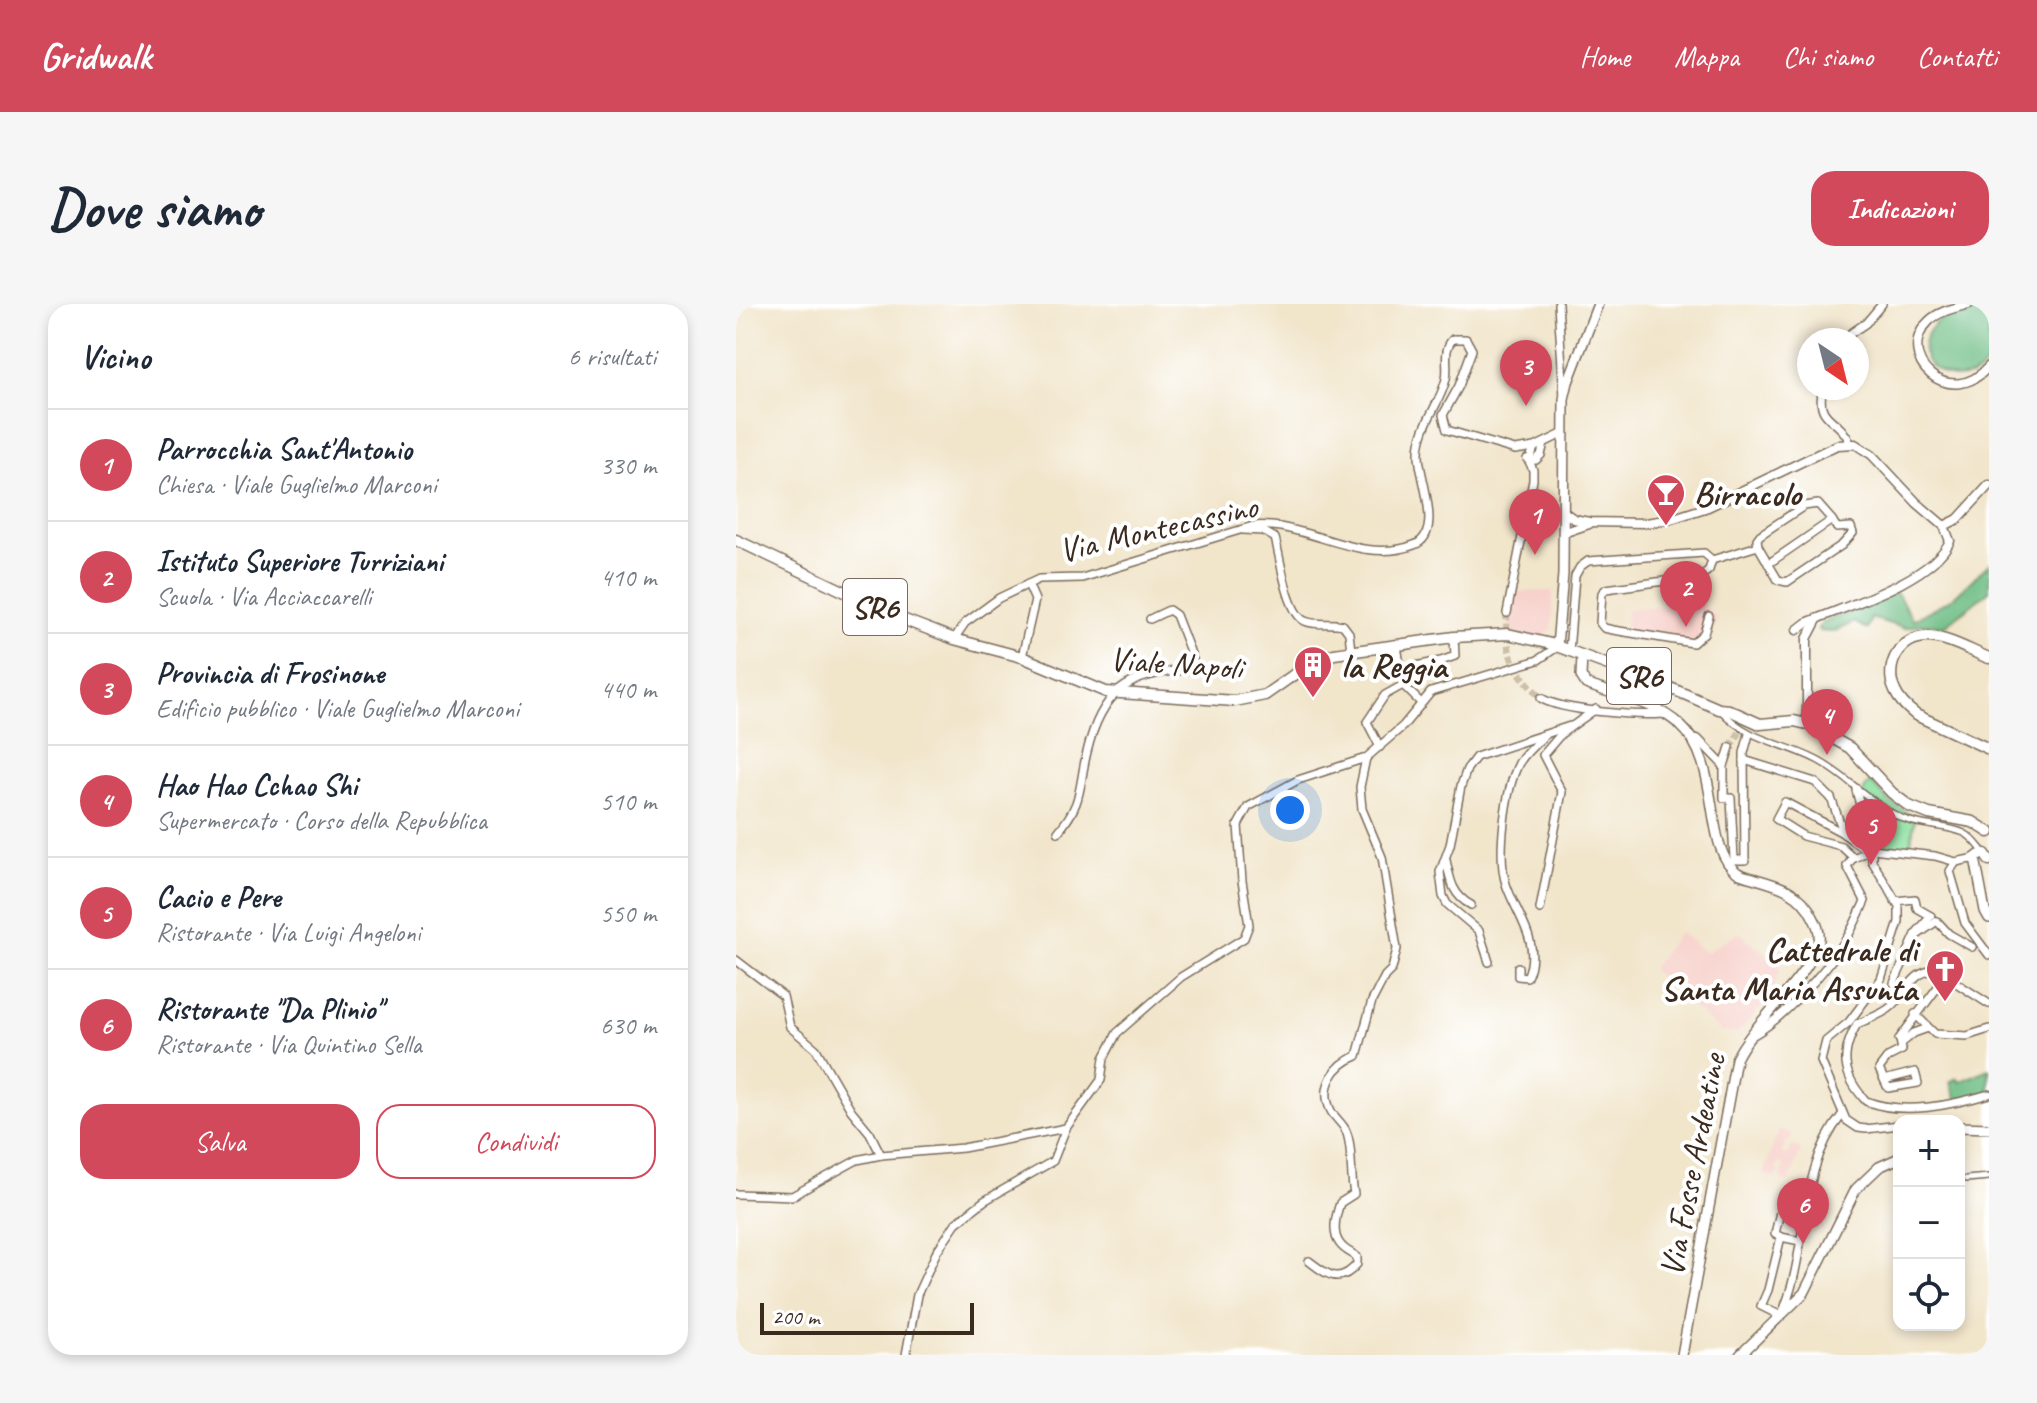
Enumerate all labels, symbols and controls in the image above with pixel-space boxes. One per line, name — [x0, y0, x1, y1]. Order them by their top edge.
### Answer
text: Gridwalk — [40, 33, 152, 80]
text: Home — [1580, 39, 1630, 74]
text: Mappa — [1674, 39, 1739, 74]
text: Chi siamo — [1783, 39, 1873, 74]
text: Contatti — [1917, 39, 1997, 74]
button: Indicazioni — [1811, 171, 1989, 246]
text: Dove siamo — [48, 173, 260, 244]
north arrow — [1797, 328, 1869, 400]
text: Vicino — [80, 335, 150, 378]
text: 6 risultati — [568, 340, 656, 373]
pin: 3 — [1500, 340, 1552, 406]
text: Parrocchia Sant'Antonio — [156, 430, 412, 468]
text: 1 — [100, 449, 112, 482]
text: 330 m — [600, 449, 656, 482]
text: Chiesa · Viale Guglielmo Marconi — [156, 468, 437, 501]
bar icon: Birracolo — [1645, 472, 1687, 527]
place label: Birracolo — [1694, 472, 1804, 515]
street label: Via Montecassino — [1055, 484, 1263, 572]
pin: 1 — [1509, 489, 1561, 555]
text: Istituto Superiore Turriziani — [156, 542, 443, 580]
text: 2 — [100, 561, 112, 594]
text: 410 m — [600, 561, 656, 594]
pin: 2 — [1660, 561, 1712, 627]
road number: SR6 — [843, 579, 907, 635]
text: Scuola · Via Acciaccarelli — [156, 580, 371, 613]
street label: Viale Napoli — [1108, 637, 1248, 689]
building icon: la Reggia — [1292, 644, 1334, 699]
place label: la Reggia — [1341, 644, 1449, 687]
road number: SR6 — [1607, 648, 1671, 704]
text: Provincia di Frosinone — [156, 654, 384, 692]
text: 3 — [100, 673, 112, 706]
text: 440 m — [600, 673, 656, 706]
pin: 4 — [1801, 689, 1853, 755]
text: Edificio pubblico · Viale Guglielmo Marconi — [156, 692, 519, 725]
text: Hao Hao Cchao Shi — [156, 766, 357, 804]
text: 4 — [100, 785, 112, 818]
text: 510 m — [600, 785, 656, 818]
your location — [1270, 790, 1310, 830]
pin: 5 — [1845, 799, 1897, 865]
text: Supermercato · Corso della Repubblica — [156, 804, 487, 837]
text: Cacio e Pere — [156, 878, 281, 916]
text: 5 — [100, 897, 112, 930]
text: 550 m — [600, 897, 656, 930]
text: Ristorante · Via Luigi Angeloni — [156, 916, 421, 949]
place label: Cattedrale di Santa Maria Assunta — [1661, 928, 1921, 1010]
church icon: Cattedrale di Santa Maria Assunta — [1924, 948, 1966, 1003]
text: Ristorante "Da Plinio" — [156, 990, 382, 1028]
text: 6 — [100, 1009, 112, 1042]
text: 630 m — [600, 1009, 656, 1042]
text: Ristorante · Via Quintino Sella — [156, 1028, 422, 1061]
street label: Via Fosse Ardeatine — [1649, 1048, 1735, 1280]
button: Salva — [80, 1104, 360, 1179]
button: Condividi — [376, 1104, 656, 1179]
map controls — [1893, 1115, 1965, 1331]
button: + — [1893, 1115, 1965, 1187]
pin: 6 — [1777, 1178, 1829, 1244]
button: − — [1893, 1187, 1965, 1259]
button: locate — [1893, 1259, 1965, 1331]
scale bar — [760, 1299, 974, 1335]
text: 200 m — [772, 1303, 819, 1331]

